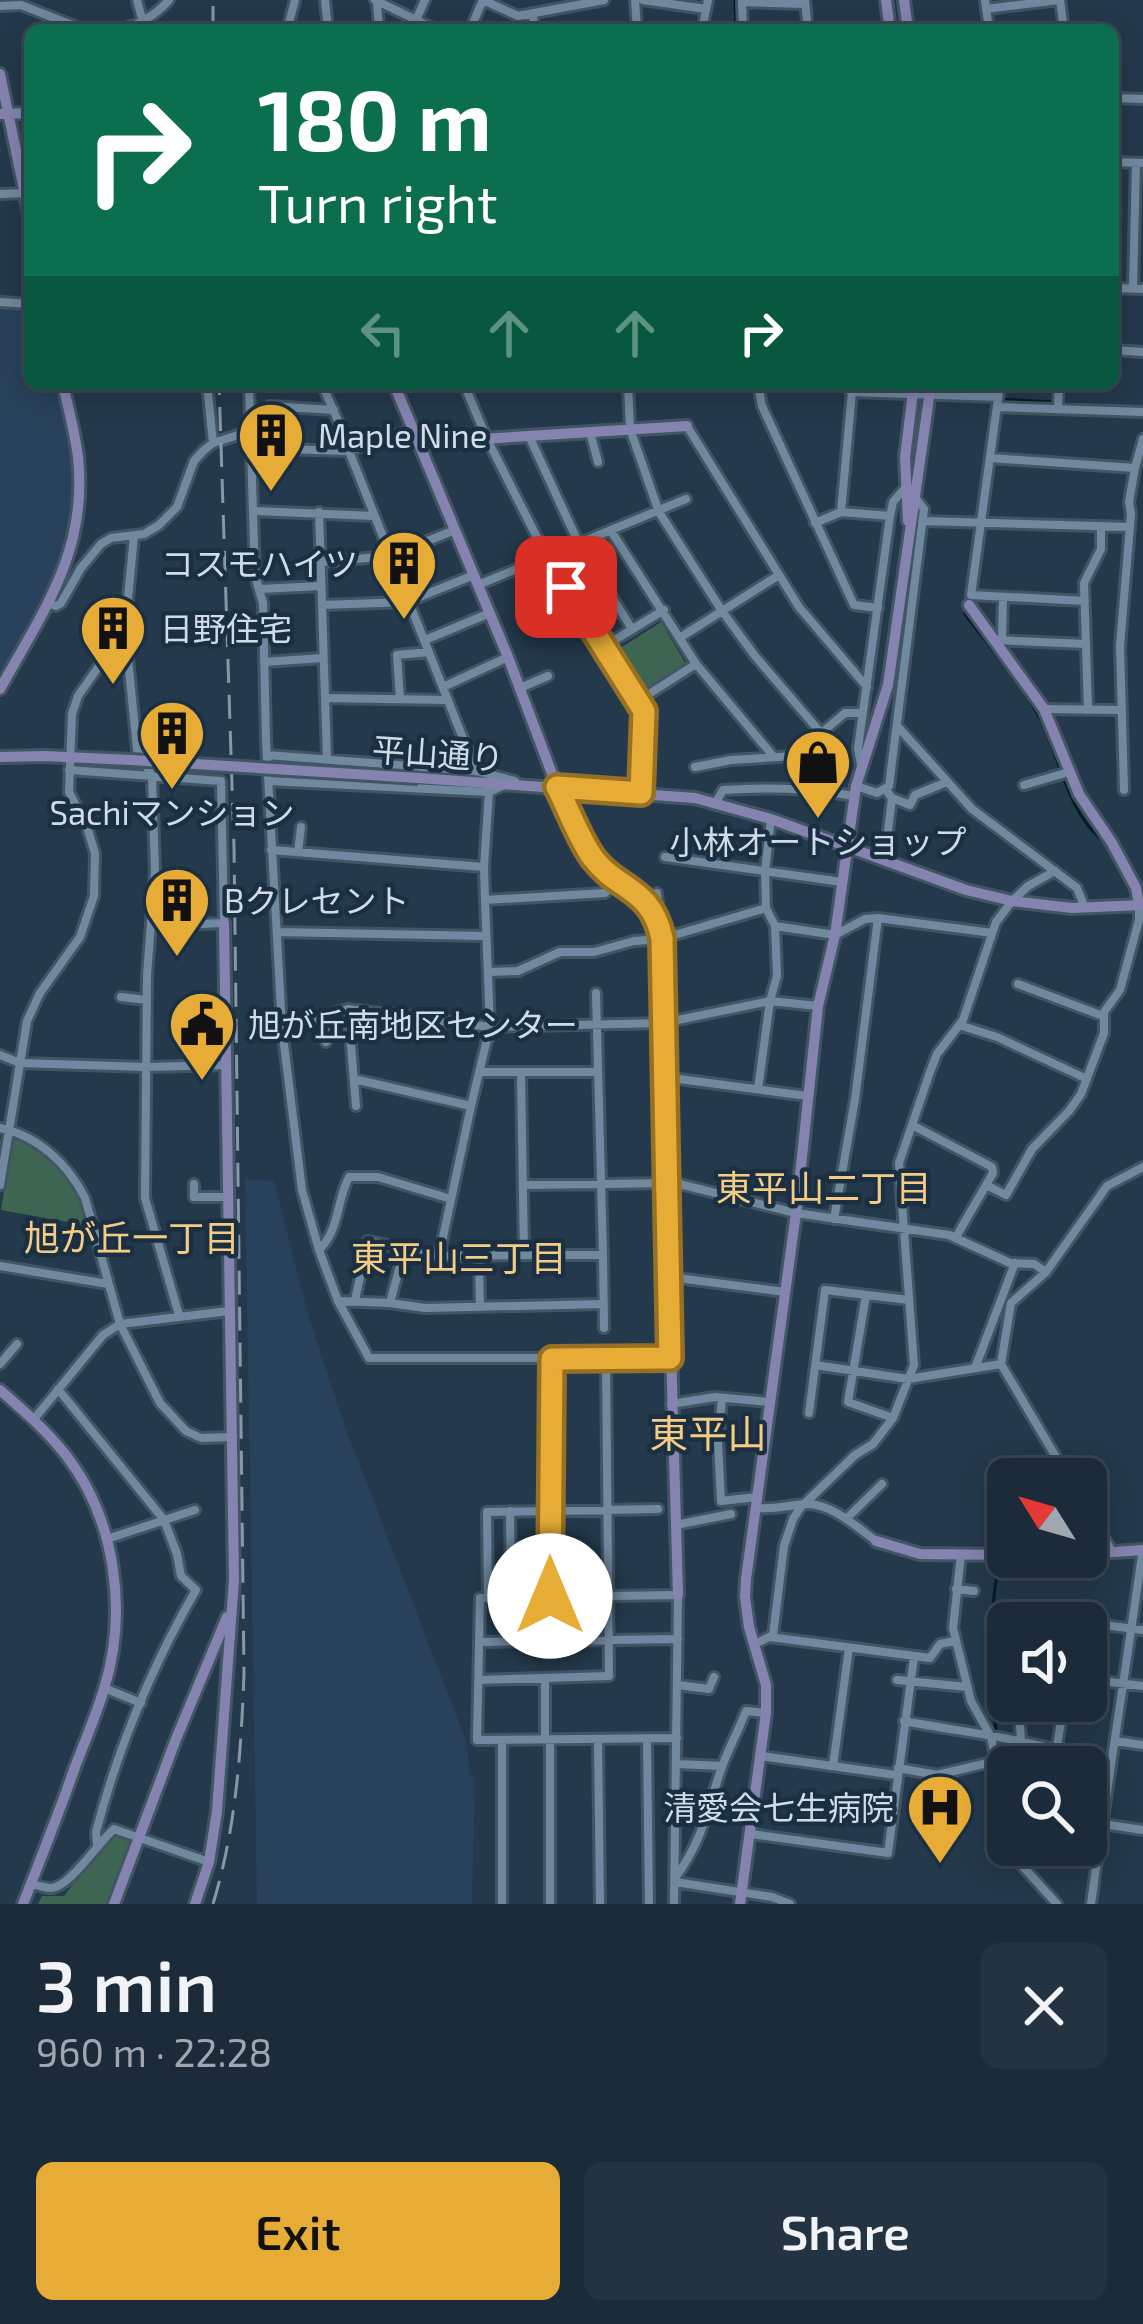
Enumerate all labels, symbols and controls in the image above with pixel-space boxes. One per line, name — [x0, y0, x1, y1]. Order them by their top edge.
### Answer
text: 180 m — [258, 67, 492, 168]
icon: right — [60, 72, 216, 228]
text: Turn right — [258, 169, 498, 234]
icon: left — [350, 300, 416, 366]
icon: ahead — [476, 300, 542, 366]
icon: ahead — [602, 300, 668, 366]
icon: right — [728, 300, 794, 366]
building icon: Maple Nine — [236, 400, 306, 494]
place label: Maple Nine — [318, 415, 487, 455]
building icon: コスモハイツ — [369, 528, 439, 622]
pin — [515, 536, 617, 638]
place label: コスモハイツ — [161, 543, 358, 583]
icon: arrive — [533, 554, 599, 620]
building icon: 日野住宅 — [78, 593, 148, 687]
place label: 日野住宅 — [160, 608, 292, 648]
building icon: Sachiマンション — [137, 698, 207, 792]
shop icon: 小林オートショップ — [783, 727, 853, 821]
street label: 平山通り — [371, 728, 505, 778]
place label: Sachiマンション — [49, 792, 295, 832]
place label: 小林オートショップ — [670, 821, 967, 861]
building icon: Bクレセント — [142, 865, 212, 959]
place label: Bクレセント — [224, 880, 409, 920]
public building icon: 旭が丘南地区センター — [167, 989, 237, 1083]
place label: 旭が丘南地区センター — [248, 1004, 578, 1044]
district label: 東平山二丁目 — [716, 1165, 932, 1208]
district label: 旭が丘一丁目 — [24, 1215, 240, 1258]
district label: 東平山三丁目 — [351, 1235, 567, 1278]
district label: 東平山 — [649, 1409, 767, 1456]
north arrow — [987, 1458, 1107, 1578]
map controls — [987, 1458, 1107, 1866]
position arrow — [487, 1533, 613, 1659]
button: sound — [987, 1602, 1107, 1722]
button: search — [987, 1746, 1107, 1866]
hospital icon: 清愛会七生病院 — [905, 1772, 975, 1866]
place label: 清愛会七生病院 — [663, 1787, 894, 1827]
text: 3 min — [36, 1940, 217, 2026]
button: close — [981, 1943, 1107, 2069]
text: 960 m · 22:28 — [36, 2028, 272, 2075]
button: Exit — [36, 2162, 560, 2300]
button: Share — [584, 2162, 1107, 2300]

